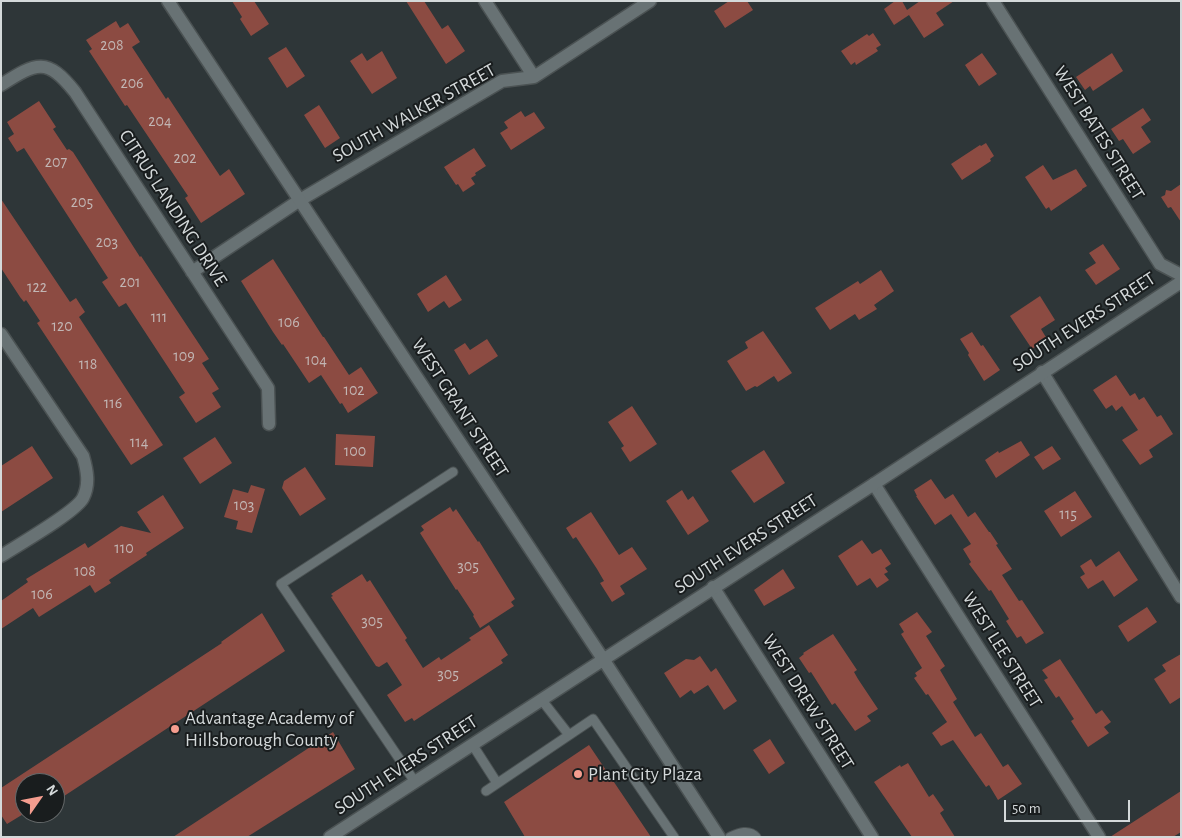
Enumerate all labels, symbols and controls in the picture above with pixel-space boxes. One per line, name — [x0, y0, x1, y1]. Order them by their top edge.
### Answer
house number: 208 — [100, 35, 124, 55]
street label: SOUTH WALKER STREET — [328, 59, 500, 167]
street label: WEST BATES STREET — [1049, 62, 1149, 204]
house number: 206 — [120, 73, 144, 93]
house number: 204 — [148, 111, 172, 131]
street label: CITRUS LANDING DRIVE — [114, 125, 232, 291]
house number: 202 — [173, 148, 197, 168]
house number: 207 — [45, 152, 67, 172]
house number: 205 — [71, 192, 93, 212]
house number: 203 — [96, 232, 118, 252]
street label: SOUTH EVERS STREET — [1008, 267, 1160, 377]
house number: 201 — [119, 272, 141, 292]
house number: 122 — [27, 277, 47, 297]
house number: 111 — [151, 307, 167, 327]
house number: 106 — [278, 312, 300, 332]
house number: 120 — [51, 316, 73, 336]
street label: WEST GRANT STREET — [406, 334, 514, 482]
house number: 109 — [173, 346, 195, 366]
house number: 104 — [305, 350, 327, 370]
house number: 118 — [79, 354, 97, 374]
house number: 102 — [343, 380, 365, 400]
house number: 116 — [104, 393, 122, 413]
house number: 114 — [130, 432, 148, 452]
house number: 100 — [344, 441, 366, 461]
street label: SOUTH EVERS STREET — [670, 489, 822, 599]
house number: 103 — [234, 495, 254, 515]
house number: 115 — [1059, 504, 1077, 524]
house number: 110 — [114, 538, 134, 558]
house number: 305 — [457, 556, 479, 576]
house number: 108 — [74, 561, 96, 581]
house number: 106 — [31, 584, 53, 604]
street label: WEST LEE STREET — [957, 588, 1047, 712]
house number: 305 — [361, 611, 383, 631]
street label: WEST DREW STREET — [757, 630, 859, 774]
house number: 305 — [437, 664, 459, 684]
place label: Advantage Academy of Hillsborough County — [185, 707, 353, 751]
street label: SOUTH EVERS STREET — [330, 710, 482, 820]
marker: Advantage Academy of Hillsborough County — [169, 723, 181, 735]
place label: Plant City Plaza — [588, 763, 702, 785]
marker: Plant City Plaza — [572, 768, 584, 780]
north arrow — [15, 773, 65, 823]
text: N — [43, 782, 60, 798]
scale bar — [1007, 790, 1133, 822]
text: 50 m — [1012, 801, 1041, 816]

